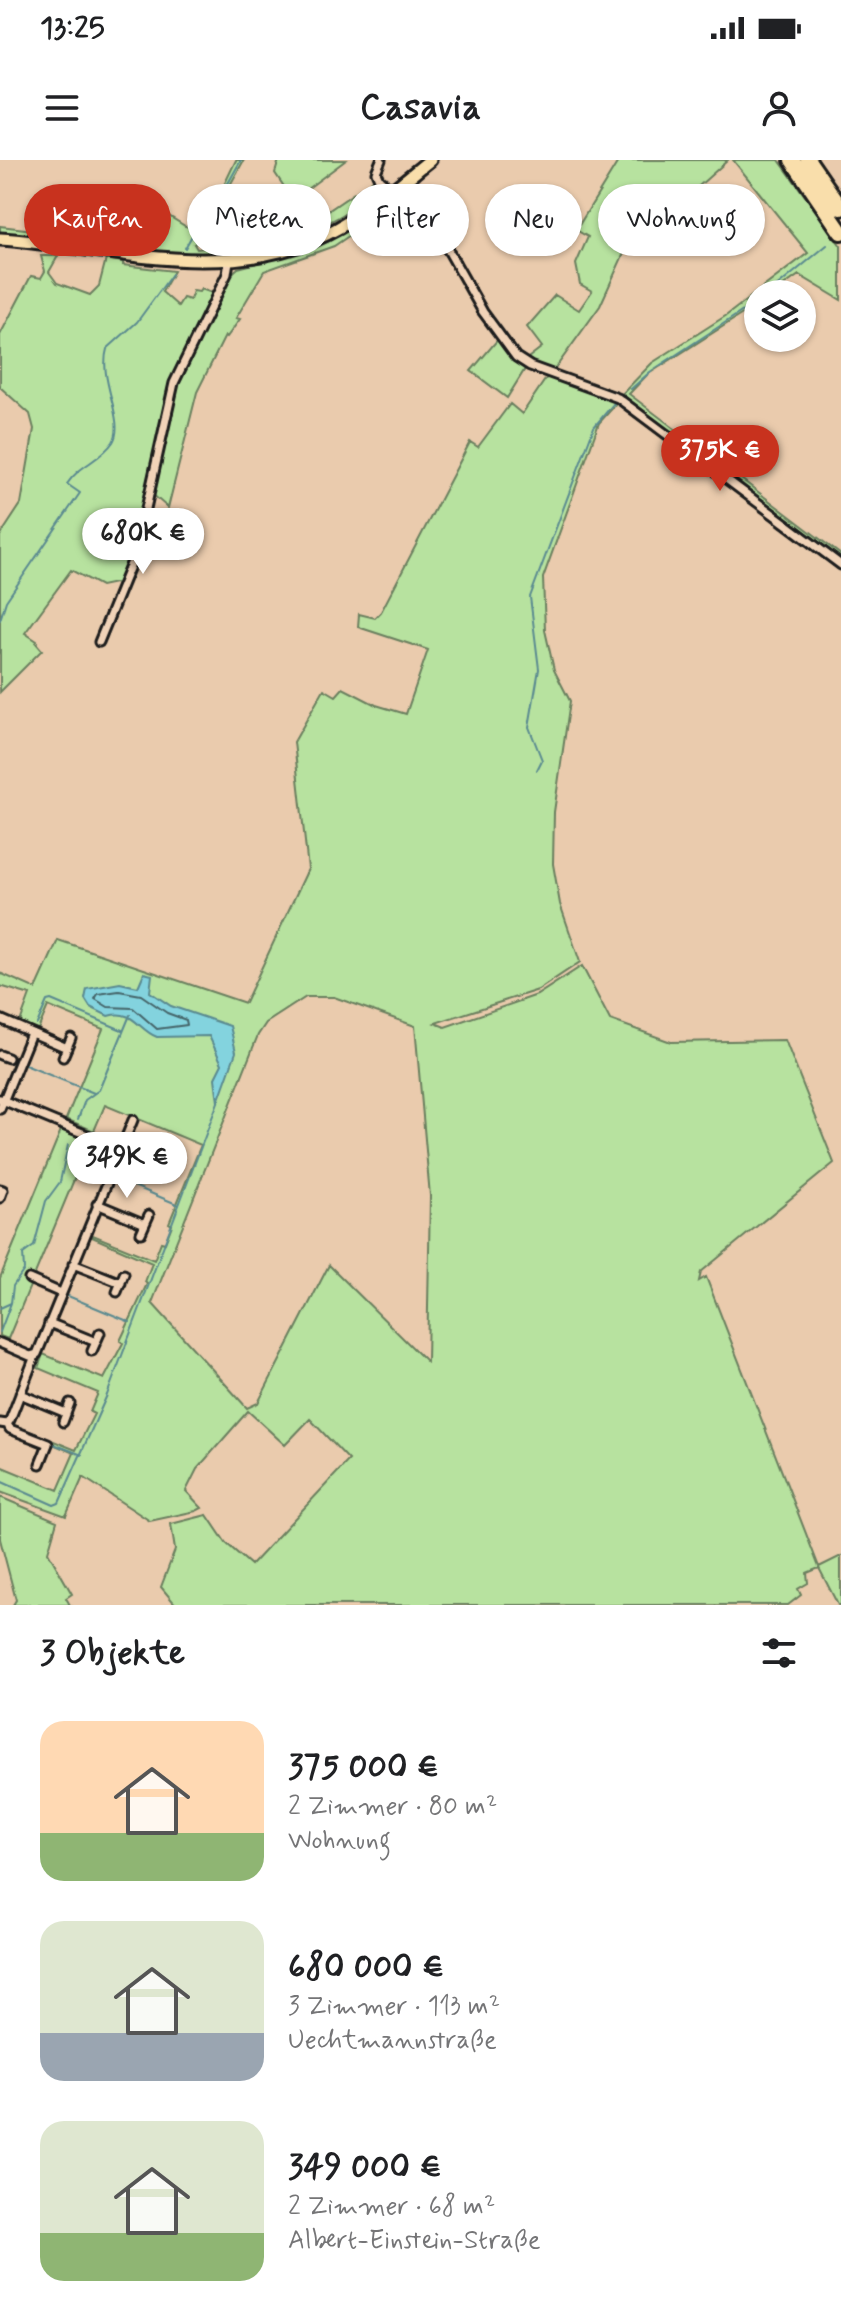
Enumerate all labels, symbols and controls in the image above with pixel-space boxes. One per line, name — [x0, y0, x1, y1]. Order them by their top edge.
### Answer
text: 13:25 — [40, 9, 105, 48]
text: Casavia — [360, 85, 481, 132]
icon: menu — [40, 86, 84, 130]
icon: person — [757, 86, 801, 130]
chip: Kaufen — [24, 184, 171, 256]
chip: Mieten — [187, 184, 331, 256]
chip: Filter — [347, 184, 469, 256]
chip: Neu — [485, 184, 582, 256]
chip: Wohnung — [598, 184, 765, 256]
map controls — [744, 280, 816, 352]
button: layers — [744, 280, 816, 352]
pin: 375K € — [655, 425, 785, 493]
text: 375K € — [679, 434, 761, 468]
pin: 680K € — [78, 508, 208, 576]
text: 680K € — [100, 517, 186, 551]
pin: 349K € — [62, 1132, 192, 1200]
text: 349K € — [85, 1141, 169, 1175]
text: 3 Objekte — [40, 1631, 185, 1676]
icon: filters — [757, 1631, 801, 1675]
text: 375 000 € — [288, 1745, 439, 1790]
icon: home — [104, 1753, 200, 1849]
text: 2 Zimmer · 80 m² — [288, 1790, 497, 1824]
text: Wohnung — [288, 1824, 391, 1858]
text: 680 000 € — [288, 1945, 444, 1990]
icon: home — [104, 1953, 200, 2049]
text: 3 Zimmer · 113 m² — [288, 1990, 500, 2024]
text: Uechtmannstraße — [288, 2024, 497, 2058]
text: 349 000 € — [288, 2145, 441, 2190]
icon: home — [104, 2153, 200, 2249]
text: 2 Zimmer · 68 m² — [288, 2190, 495, 2224]
text: Albert-Einstein-Straße — [288, 2224, 541, 2258]

